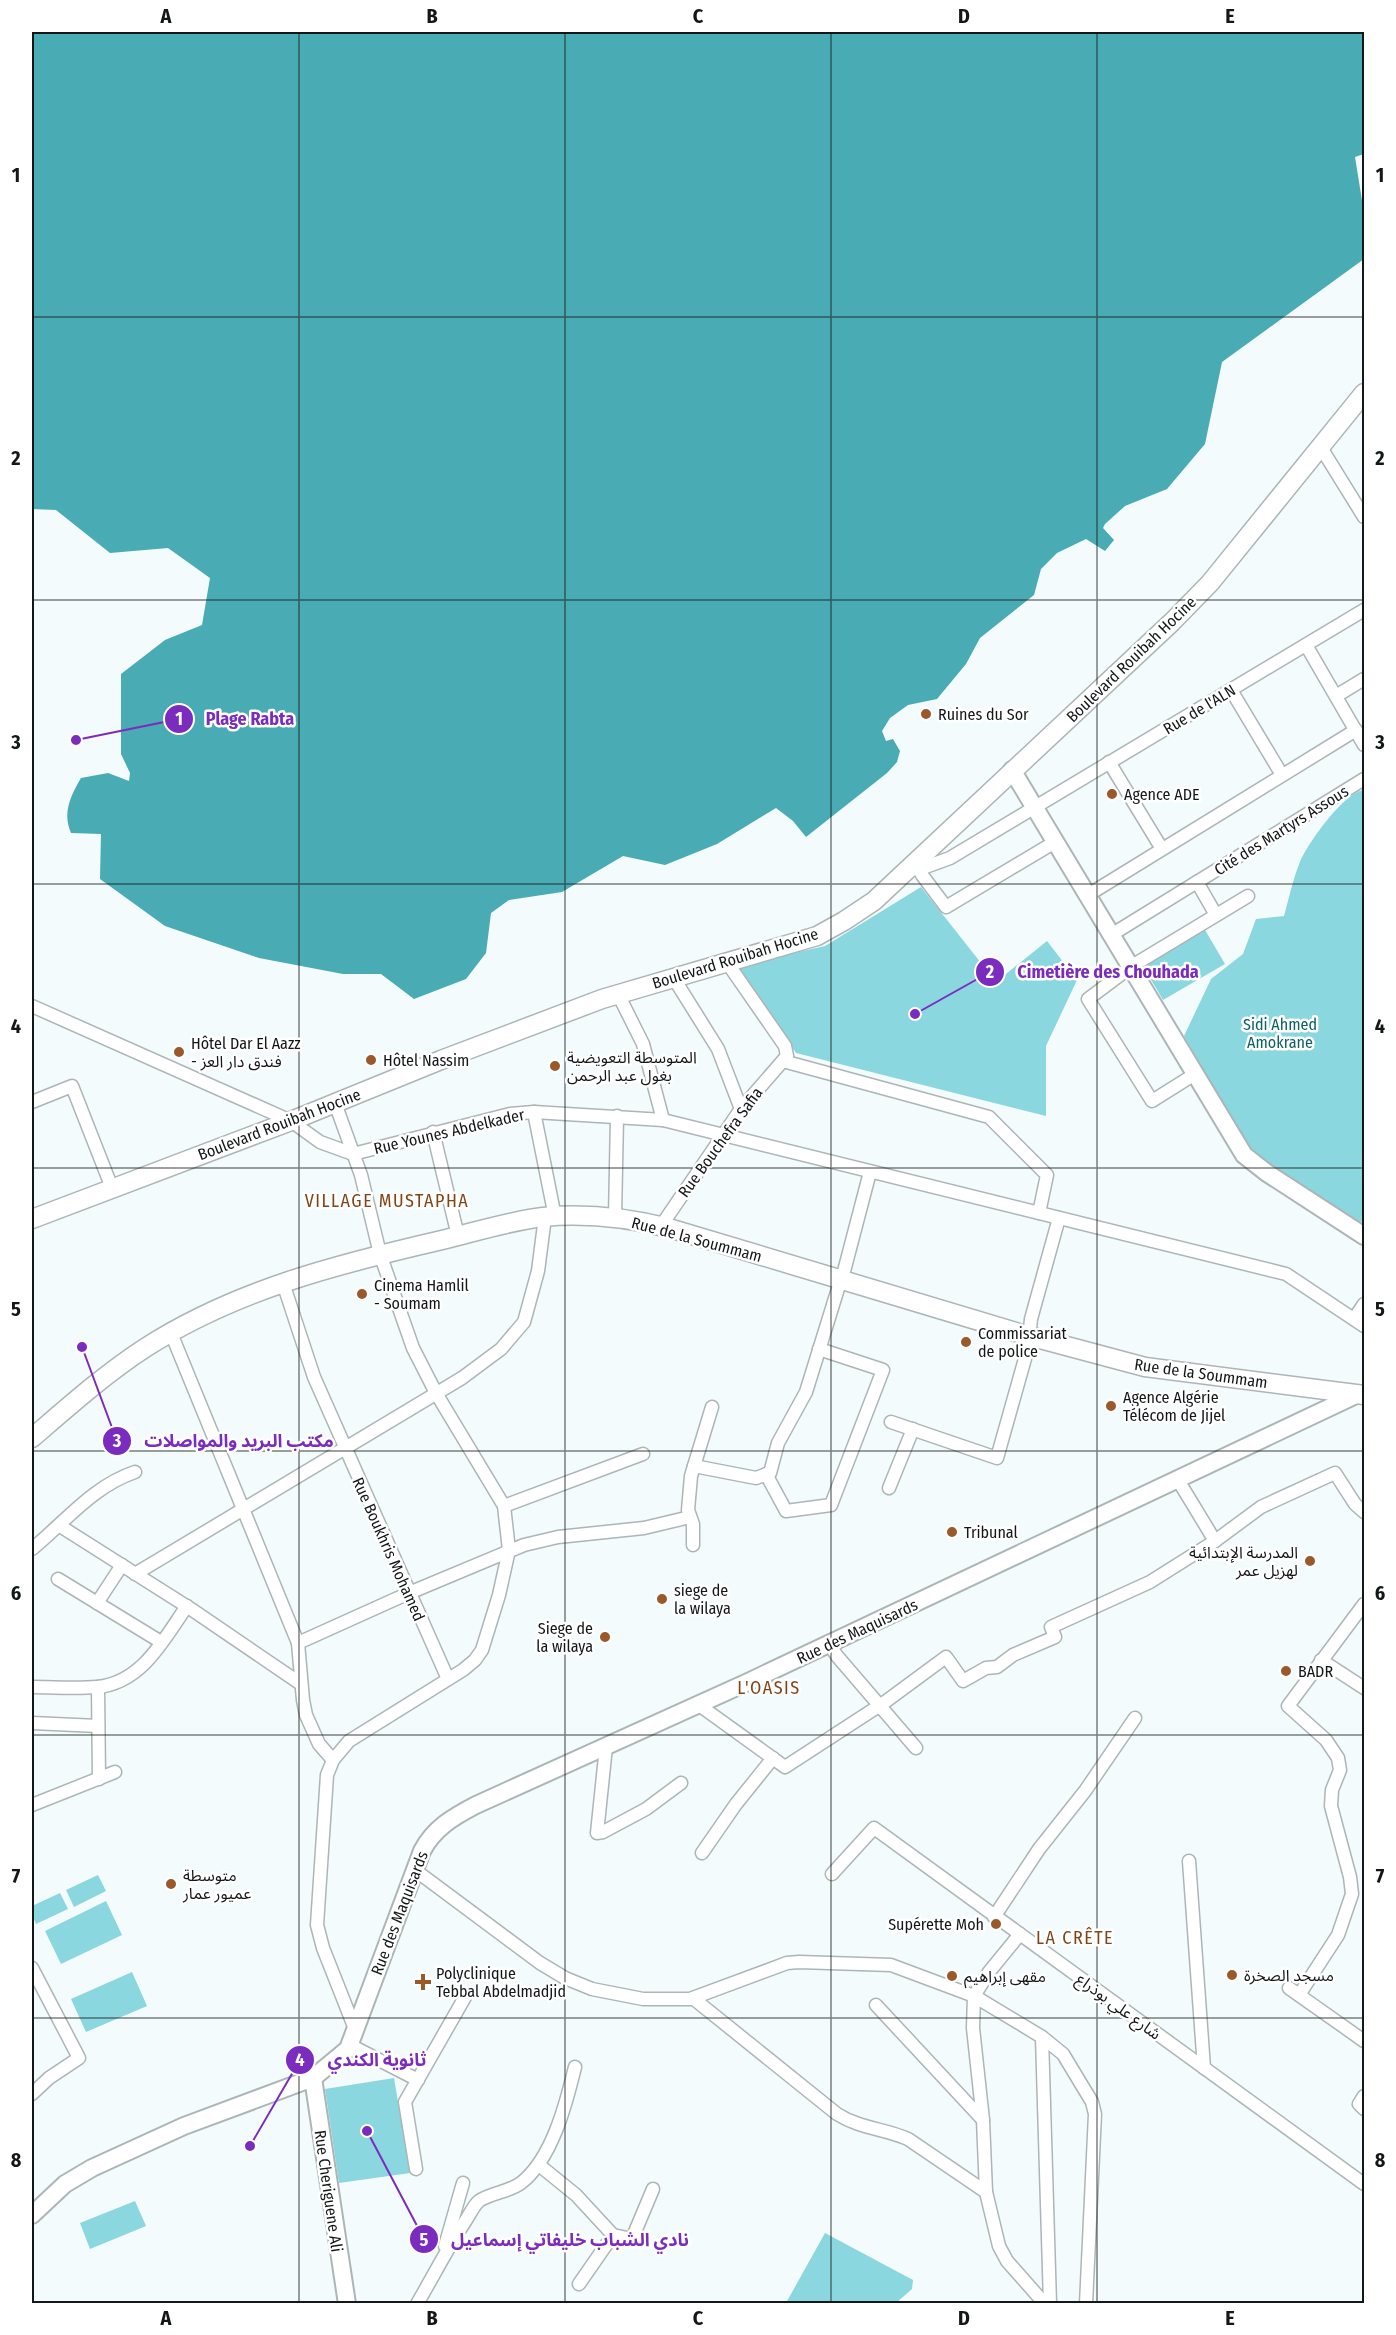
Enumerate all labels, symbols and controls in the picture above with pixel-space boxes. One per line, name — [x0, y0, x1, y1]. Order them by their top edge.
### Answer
text: A — [160, 4, 173, 28]
text: B — [426, 4, 438, 28]
text: C — [693, 4, 704, 28]
text: D — [958, 4, 970, 28]
text: E — [1225, 4, 1235, 28]
text: 1 — [12, 163, 20, 187]
text: 1 — [1376, 163, 1384, 187]
text: 2 — [10, 446, 21, 470]
text: 2 — [1374, 446, 1385, 470]
street label: Boulevard Rouibah Hocine — [1063, 592, 1200, 726]
street label: Rue de l'ALN — [1160, 680, 1239, 738]
callout: Plage Rabta — [164, 701, 306, 737]
place label: Ruines du Sor — [938, 705, 1029, 724]
marker: Ruines du Sor — [919, 707, 933, 721]
text: 1 — [175, 708, 183, 730]
text: Plage Rabta — [206, 708, 294, 730]
text: 3 — [10, 730, 21, 754]
text: 3 — [1374, 730, 1385, 754]
street label: Cité des Martyrs Assous — [1211, 781, 1352, 879]
place label: Agence ADE — [1124, 785, 1199, 804]
marker: Agence ADE — [1105, 787, 1119, 801]
street label: Boulevard Rouibah Hocine — [650, 924, 821, 993]
callout: Cimetière des Chouhada — [975, 954, 1210, 990]
text: 2 — [985, 961, 994, 983]
text: Cimetière des Chouhada — [1017, 961, 1199, 983]
text: 4 — [11, 1014, 21, 1038]
text: 4 — [1375, 1014, 1385, 1038]
park label: Sidi Ahmed Amokrane — [1243, 1015, 1317, 1052]
place label: Hôtel Dar El Aazz - فندق دار العز — [191, 1034, 301, 1071]
marker: Hôtel Dar El Aazz - فندق دار العز — [172, 1045, 186, 1059]
place label: المتوسطة التعويضية بغول عبد الرحمن — [567, 1048, 697, 1086]
place label: Hôtel Nassim — [383, 1051, 469, 1070]
marker: Hôtel Nassim — [364, 1053, 378, 1067]
marker: المتوسطة التعويضية بغول عبد الرحمن — [548, 1059, 562, 1073]
street label: Rue Bouchefra Safia — [674, 1084, 767, 1201]
street label: Boulevard Rouibah Hocine — [195, 1085, 363, 1164]
street label: Rue Younes Abdelkader — [372, 1105, 527, 1158]
district label: VILLAGE MUSTAPHA — [305, 1190, 469, 1212]
street label: Rue de la Soummam — [630, 1213, 764, 1266]
place label: Cinema Hamlil - Soumam — [374, 1276, 469, 1313]
marker: Cinema Hamlil - Soumam — [355, 1287, 369, 1301]
text: 5 — [11, 1297, 21, 1321]
text: 5 — [1375, 1297, 1385, 1321]
place label: Commissariat de police — [978, 1324, 1068, 1361]
marker: Commissariat de police — [959, 1335, 973, 1349]
street label: Rue de la Soummam — [1133, 1355, 1269, 1392]
place label: Agence Algérie Télécom de Jijel — [1123, 1388, 1225, 1425]
marker: Agence Algérie Télécom de Jijel — [1104, 1399, 1118, 1413]
callout: مكتب البريد والمواصلات — [102, 1423, 346, 1459]
text: 3 — [112, 1430, 122, 1452]
text: مكتب البريد والمواصلات — [144, 1430, 334, 1452]
street label: Rue Boukhris Mohamed — [348, 1474, 429, 1624]
place label: Tribunal — [964, 1523, 1018, 1542]
marker: Tribunal — [945, 1525, 959, 1539]
place label: المدرسة الإبتدائية لهزيل عمر — [1189, 1543, 1298, 1580]
marker: المدرسة الإبتدائية لهزيل عمر — [1303, 1554, 1317, 1568]
text: 6 — [11, 1581, 21, 1605]
place label: siege de la wilaya — [674, 1581, 731, 1618]
text: 6 — [1375, 1581, 1385, 1605]
marker: siege de la wilaya — [655, 1592, 669, 1606]
street label: Rue des Maquisards — [794, 1595, 921, 1668]
place label: Siege de la wilaya — [536, 1619, 593, 1656]
marker: Siege de la wilaya — [598, 1630, 612, 1644]
place label: BADR — [1298, 1662, 1333, 1681]
marker: BADR — [1279, 1664, 1293, 1678]
district label: L'OASIS — [737, 1677, 801, 1699]
street label: Rue des Maquisards — [367, 1848, 432, 1978]
text: 7 — [12, 1864, 21, 1888]
text: 7 — [1376, 1864, 1385, 1888]
place label: متوسطة عميور عمار — [182, 1866, 251, 1903]
marker: متوسطة عميور عمار — [164, 1877, 178, 1891]
place label: Supérette Moh — [888, 1915, 984, 1934]
marker: Supérette Moh — [989, 1917, 1003, 1931]
district label: LA CRÊTE — [1036, 1927, 1114, 1949]
place label: Polyclinique Tebbal Abdelmadjid — [436, 1964, 566, 2001]
place label: مسجد الصخرة — [1244, 1966, 1334, 1985]
place label: مقهى إبراهيم — [964, 1967, 1046, 1989]
marker: مسجد الصخرة — [1225, 1968, 1239, 1982]
marker: مقهى إبراهيم — [945, 1969, 959, 1983]
street label: شارع علي بوذراع — [1071, 1969, 1165, 2046]
marker: Polyclinique Tebbal Abdelmadjid — [414, 1973, 432, 1991]
callout: ثانوية الكندي — [285, 2042, 438, 2078]
text: 4 — [295, 2049, 305, 2071]
text: ثانوية الكندي — [328, 2049, 427, 2074]
street label: Rue Cheriguene Ali — [311, 2129, 346, 2253]
text: 8 — [11, 2148, 22, 2172]
text: 8 — [1375, 2148, 1386, 2172]
callout: نادي الشباب خليفاتي إسماعيل — [409, 2221, 701, 2257]
text: 5 — [420, 2229, 429, 2251]
text: نادي الشباب خليفاتي إسماعيل — [451, 2229, 689, 2254]
text: A — [160, 2306, 173, 2330]
text: B — [426, 2306, 438, 2330]
text: C — [693, 2306, 704, 2330]
text: D — [958, 2306, 970, 2330]
text: E — [1225, 2306, 1235, 2330]

